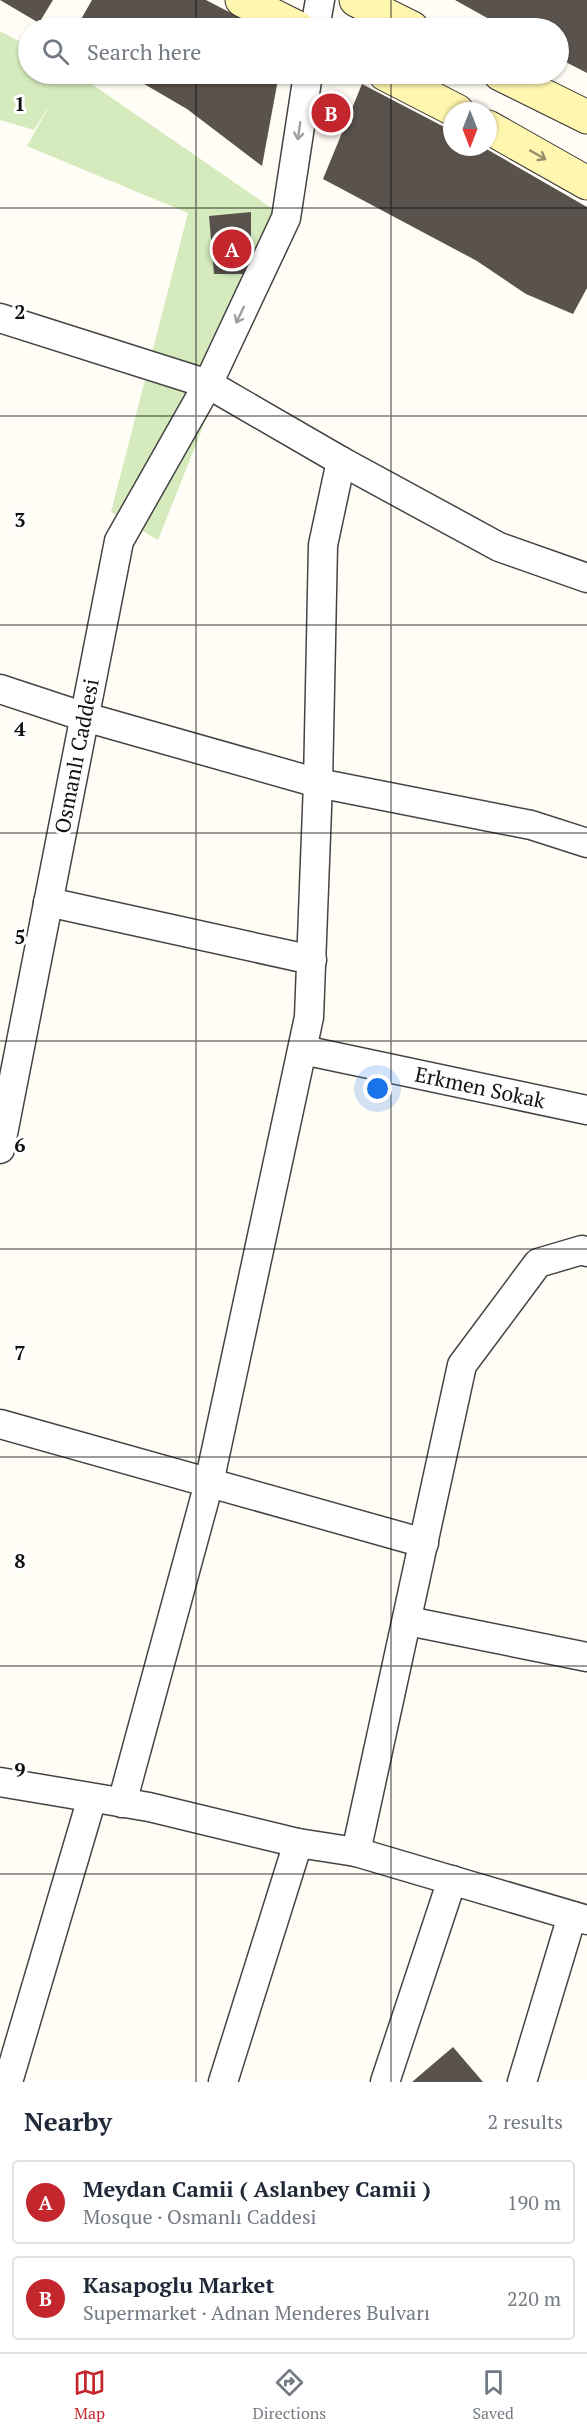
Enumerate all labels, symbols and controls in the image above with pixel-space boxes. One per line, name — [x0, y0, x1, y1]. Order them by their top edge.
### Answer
search box — [18, 18, 569, 84]
icon: search — [39, 35, 72, 68]
text: Search here — [87, 37, 201, 66]
text: 1 — [14, 90, 26, 117]
pin: B — [312, 90, 350, 136]
north arrow — [443, 102, 497, 156]
one-way arrow — [294, 121, 305, 141]
one-way arrow — [528, 150, 546, 161]
pin: A — [212, 226, 252, 272]
text: 2 — [14, 298, 26, 325]
one-way arrow — [234, 306, 246, 324]
text: 3 — [14, 506, 26, 533]
street label: Osmanlı Caddesi — [47, 676, 105, 836]
text: 4 — [14, 715, 26, 742]
text: 5 — [14, 923, 26, 950]
street label: Erkmen Sokak — [412, 1060, 548, 1115]
your location — [363, 1074, 392, 1103]
text: 6 — [14, 1131, 26, 1158]
text: 7 — [14, 1339, 26, 1366]
text: 8 — [14, 1547, 26, 1574]
text: 9 — [14, 1756, 26, 1783]
text: Nearby — [24, 2104, 112, 2138]
text: 2 results — [488, 2108, 563, 2135]
text: Meydan Camii ( Aslanbey Camii ) — [83, 2174, 431, 2203]
text: A — [38, 2189, 53, 2216]
text: 190 m — [507, 2189, 561, 2216]
text: Mosque · Osmanlı Caddesi — [83, 2203, 317, 2230]
text: Kasapoglu Market — [83, 2270, 274, 2299]
text: B — [39, 2285, 52, 2312]
text: 220 m — [507, 2285, 561, 2312]
text: Supermarket · Adnan Menderes Bulvarı — [83, 2299, 430, 2326]
tab: Map — [73, 2366, 106, 2424]
tab: Directions — [252, 2366, 326, 2424]
tab: Saved — [472, 2366, 514, 2424]

